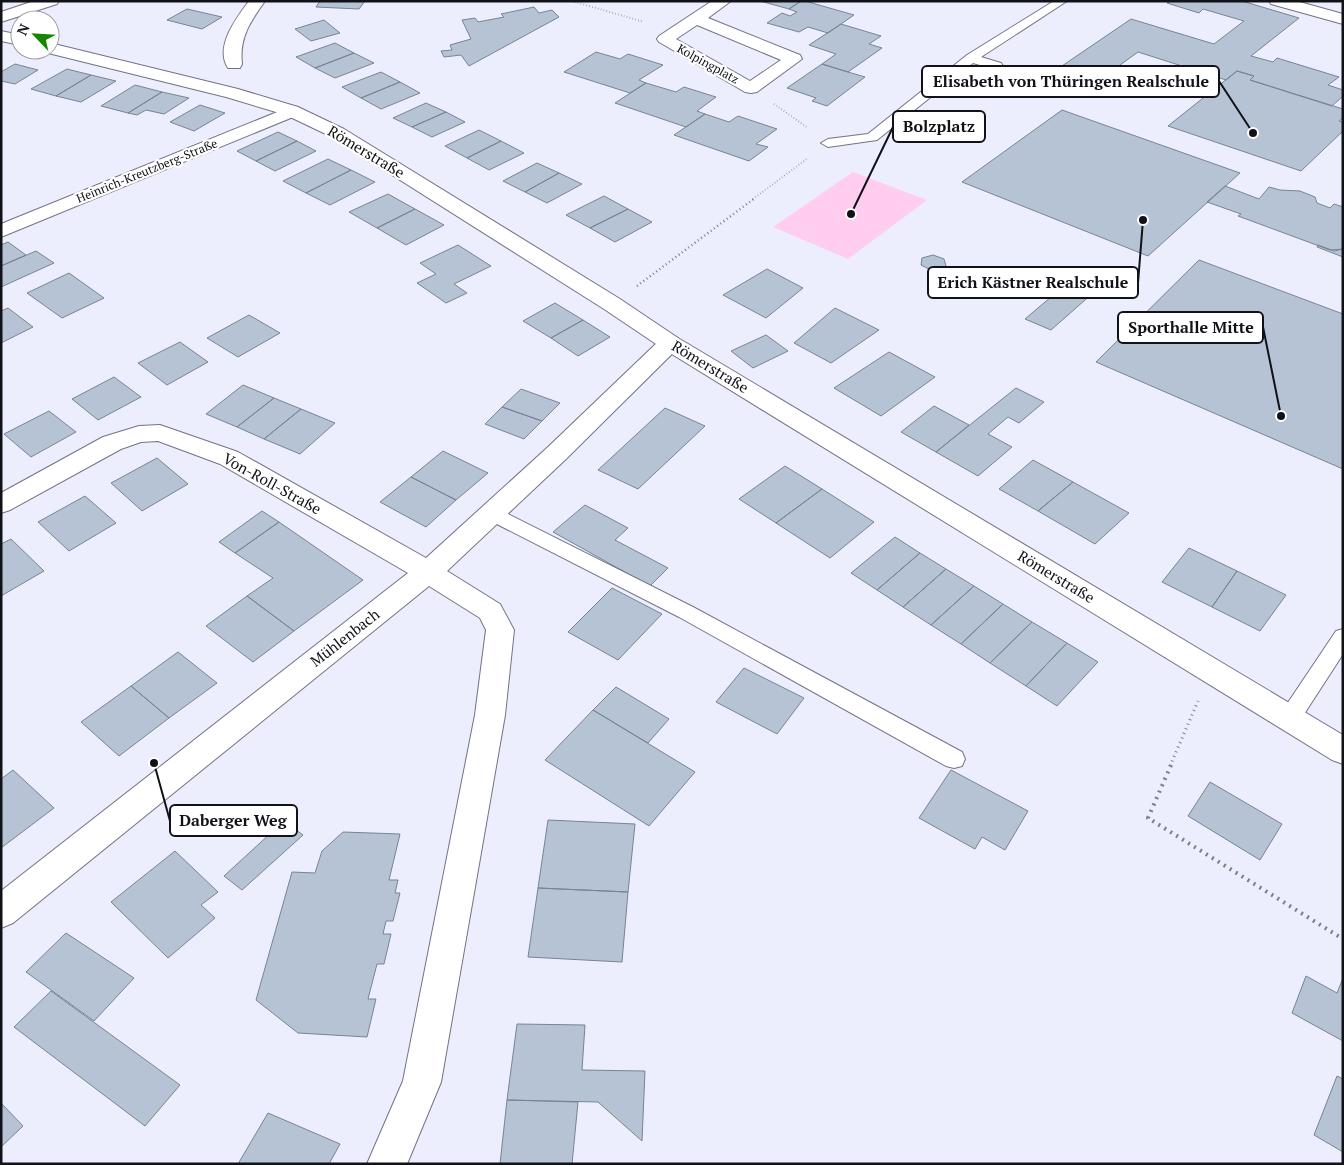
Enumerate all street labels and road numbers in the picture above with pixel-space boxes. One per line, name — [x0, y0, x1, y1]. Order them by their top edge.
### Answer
street label: Kolpingplatz — [675, 41, 742, 87]
street label: Römerstraße — [324, 120, 409, 182]
street label: Heinrich-Kreutzberg-Straße — [74, 135, 220, 206]
street label: Römerstraße — [668, 335, 753, 397]
street label: Von-Roll-Straße — [220, 448, 325, 518]
street label: Römerstraße — [1014, 545, 1099, 607]
street label: Mühlenbach — [306, 604, 383, 671]

